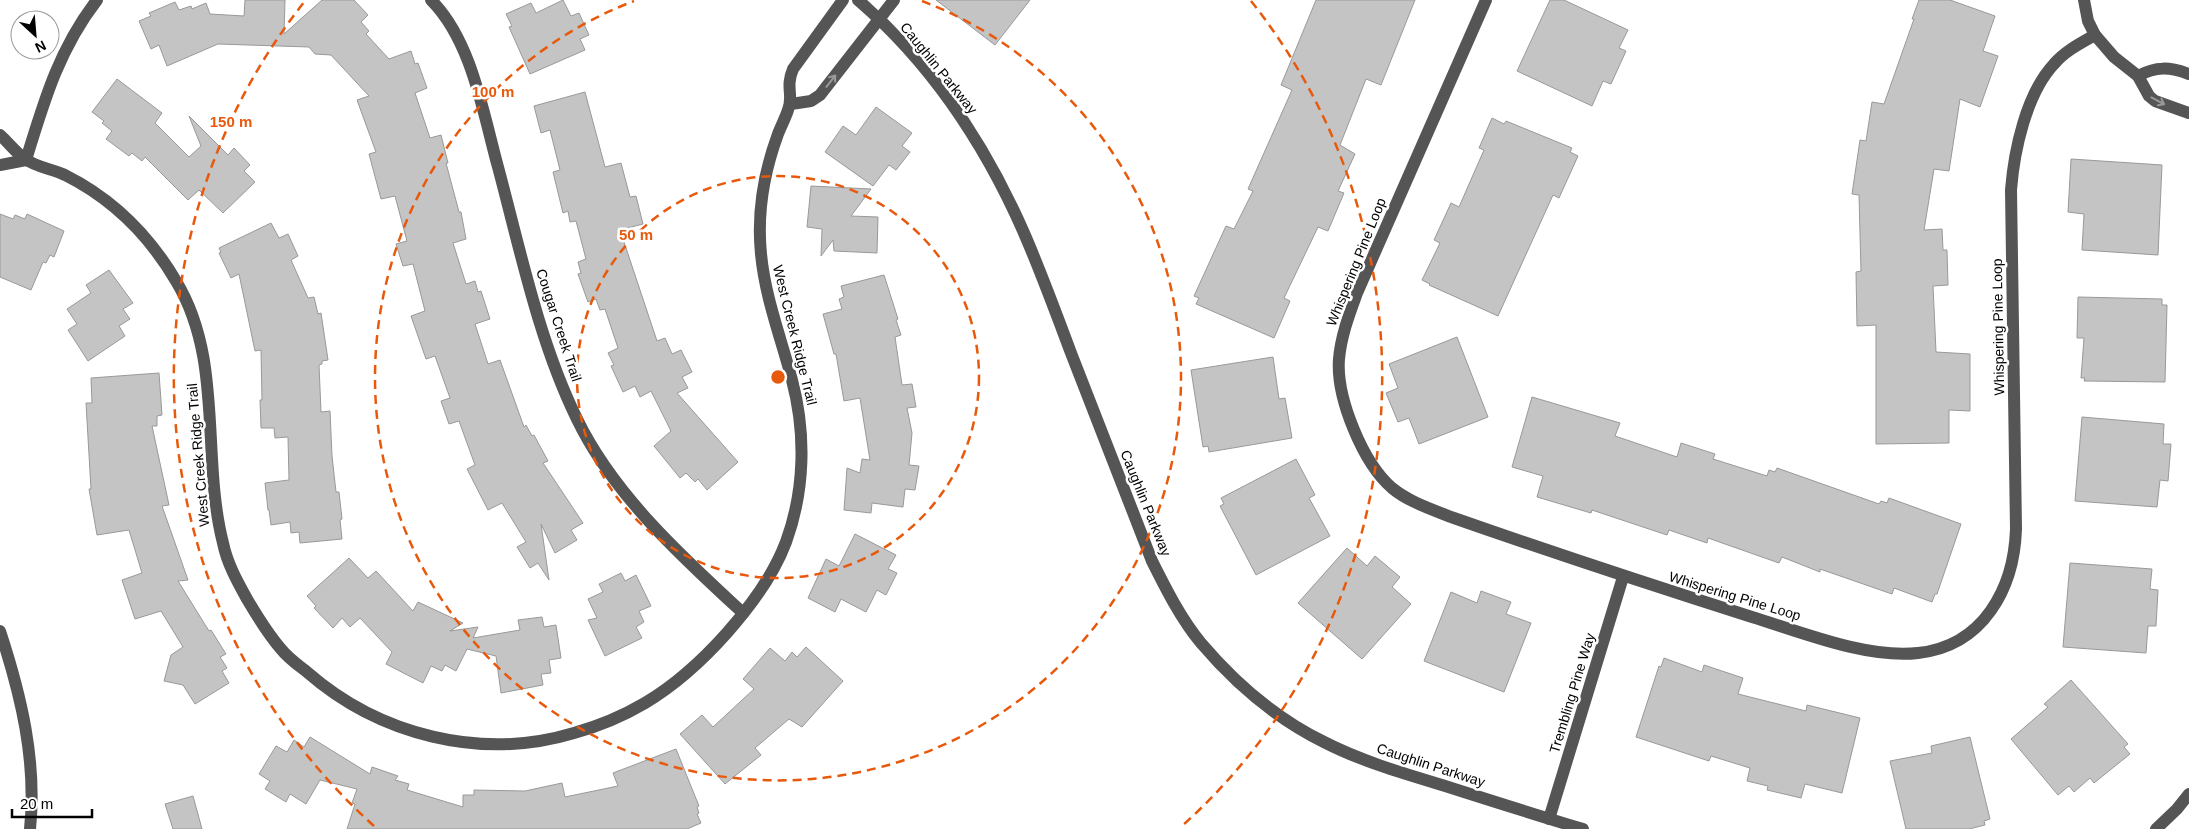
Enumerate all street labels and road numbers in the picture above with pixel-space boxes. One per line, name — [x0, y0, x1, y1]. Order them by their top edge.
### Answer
street label: Caughlin Parkway — [897, 19, 981, 117]
street label: Whispering Pine Loop — [1323, 195, 1389, 329]
street label: Whispering Pine Loop — [1989, 258, 2007, 396]
street label: West Creek Ridge Trail — [770, 263, 820, 407]
street label: Cougar Creek Trail — [533, 267, 585, 383]
street label: West Creek Ridge Trail — [184, 383, 212, 527]
street label: Caughlin Parkway — [1117, 448, 1175, 558]
street label: Whispering Pine Loop — [1667, 568, 1803, 624]
street label: Trembling Pine Way — [1546, 631, 1598, 755]
street label: Caughlin Parkway — [1375, 740, 1487, 790]

